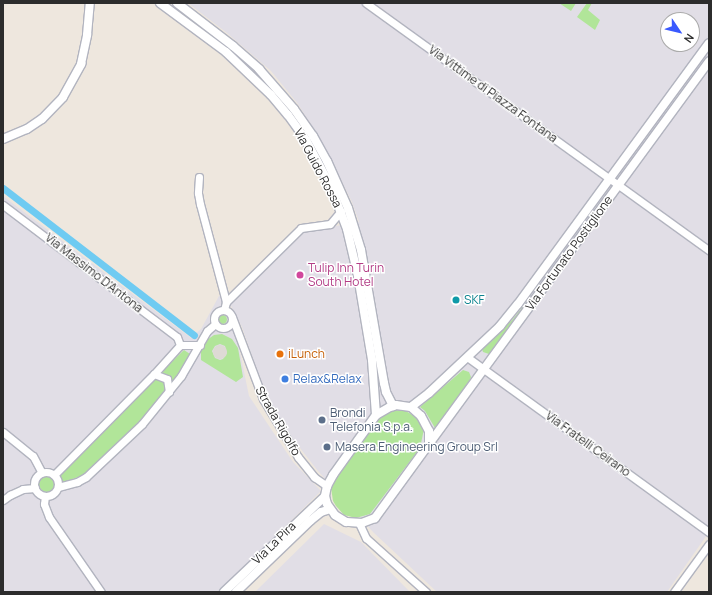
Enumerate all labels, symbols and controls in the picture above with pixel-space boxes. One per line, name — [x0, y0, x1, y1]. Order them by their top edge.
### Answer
north arrow — [660, 12, 700, 52]
text: N — [681, 31, 698, 46]
street label: Via Vittime di Piazza Fontana — [426, 42, 560, 146]
street label: Via Guido Rossa — [291, 126, 345, 210]
street label: Via Fortunato Postiglione — [523, 193, 615, 313]
street label: Via Massimo D'Antona — [42, 230, 146, 316]
place label: Tulip Inn Turin South Hotel — [308, 261, 384, 289]
marker: Tulip Inn Turin South Hotel — [295, 270, 305, 280]
place label: SKF — [464, 293, 485, 307]
marker: SKF — [451, 295, 461, 305]
place label: iLunch — [288, 347, 325, 361]
marker: iLunch — [275, 349, 285, 359]
place label: Relax&Relax — [293, 372, 362, 386]
marker: Relax&Relax — [280, 374, 290, 384]
street label: Strada Rigolfo — [252, 384, 304, 458]
place label: Brondi Telefonia S.p.a. — [330, 406, 413, 434]
street label: Via Fratelli Ceirano — [543, 408, 633, 480]
marker: Brondi Telefonia S.p.a. — [317, 415, 327, 425]
place label: Masera Engineering Group Srl — [335, 440, 498, 454]
marker: Masera Engineering Group Srl — [322, 442, 332, 452]
street label: Via La Pira — [249, 519, 299, 567]

